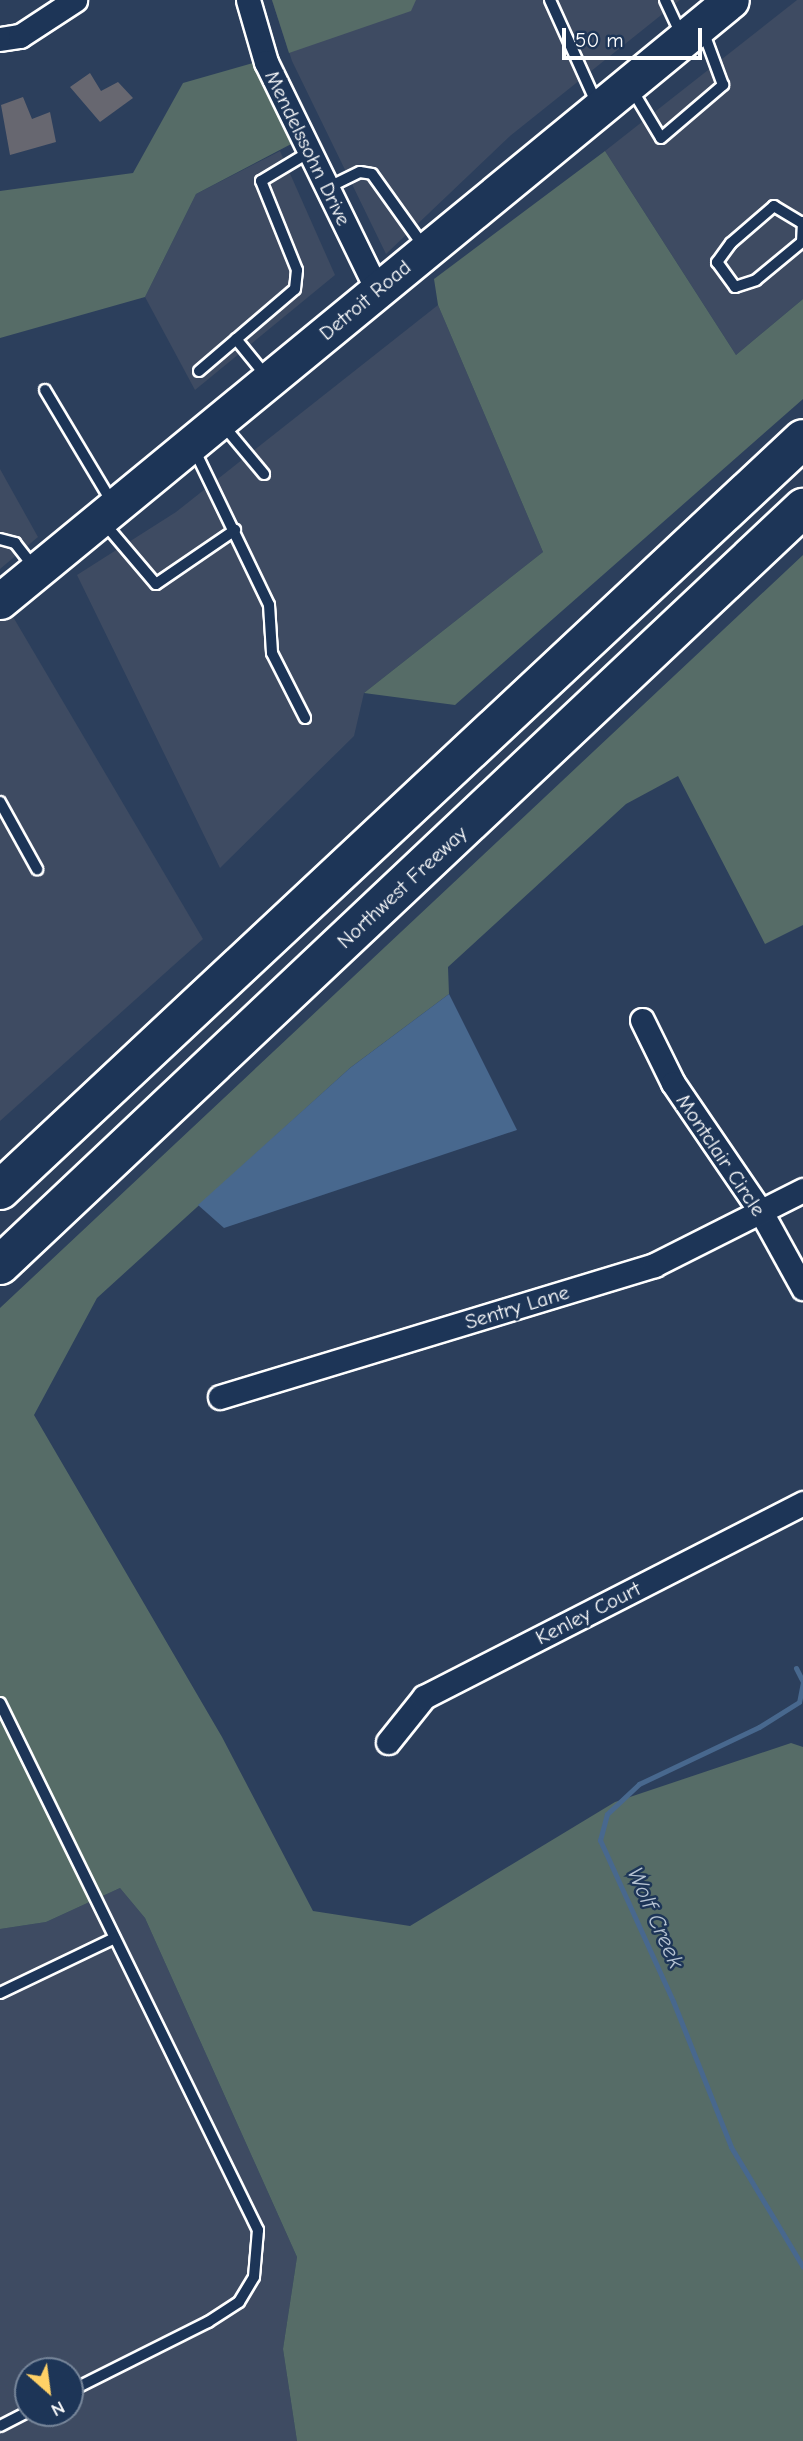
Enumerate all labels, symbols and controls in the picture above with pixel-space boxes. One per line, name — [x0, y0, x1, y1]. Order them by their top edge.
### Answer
scale bar — [565, 14, 705, 58]
text: 50 m — [575, 28, 624, 52]
street label: Mendelssohn Drive — [260, 66, 356, 230]
street label: Detroit Road — [314, 254, 416, 346]
street label: Northwest Freeway — [332, 820, 472, 954]
street label: Montclair Circle — [671, 1089, 771, 1221]
street label: Sentry Lane — [462, 1279, 572, 1335]
street label: Kenley Court — [531, 1576, 645, 1650]
water label: Wolf Creek — [621, 1863, 689, 1973]
north arrow — [14, 2357, 84, 2427]
text: N — [47, 2396, 69, 2421]

